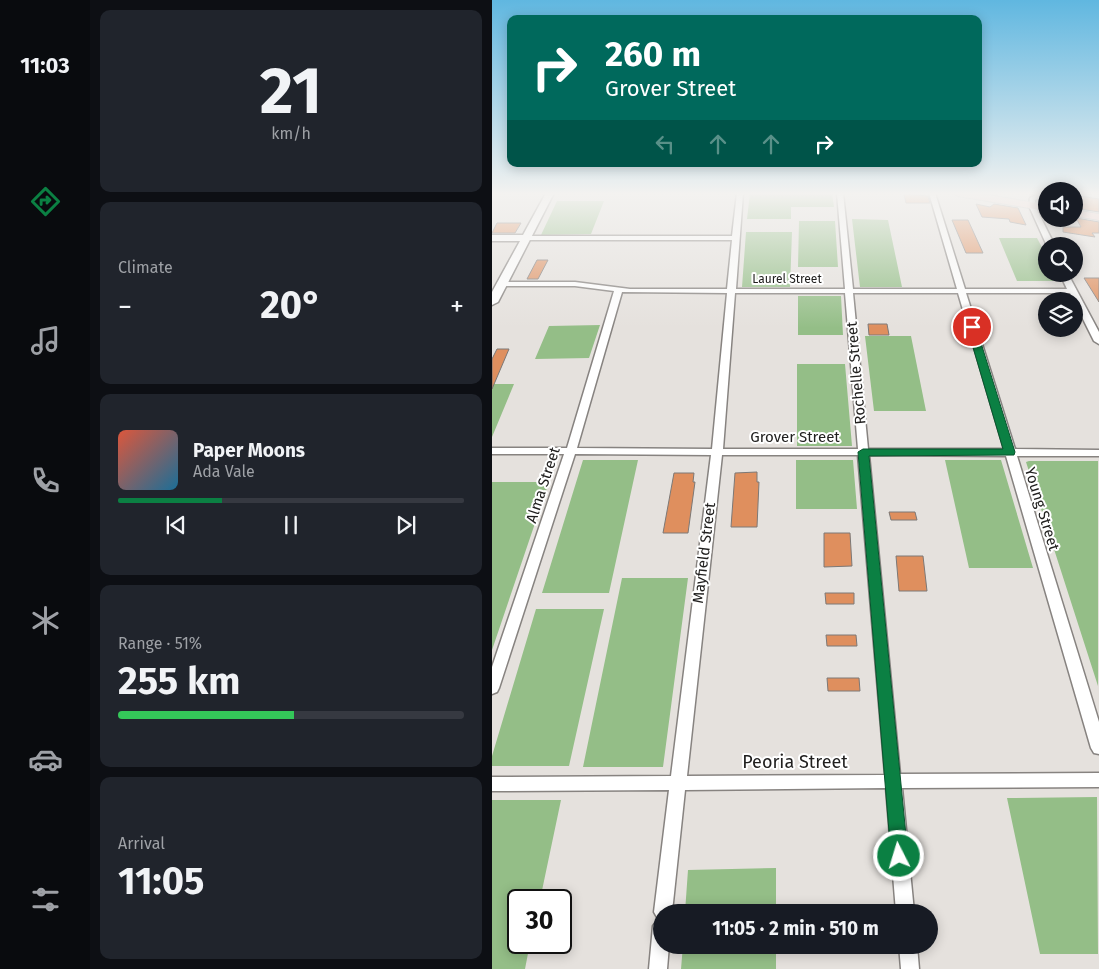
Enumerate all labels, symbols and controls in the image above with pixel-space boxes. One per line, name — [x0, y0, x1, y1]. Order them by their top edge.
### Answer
text: 260 m — [605, 33, 701, 75]
icon: right — [522, 35, 587, 100]
text: 11:03 — [20, 52, 70, 79]
text: 21 — [260, 52, 322, 130]
text: Grover Street — [605, 75, 736, 102]
text: km/h — [271, 124, 311, 143]
icon: left — [651, 130, 679, 158]
icon: ahead — [704, 130, 732, 158]
icon: ahead — [757, 130, 785, 158]
icon: right — [810, 130, 838, 158]
map controls — [1038, 182, 1083, 337]
button: sound — [1038, 182, 1083, 227]
icon: directions — [28, 184, 63, 219]
button: search — [1038, 237, 1083, 282]
text: Climate — [118, 258, 173, 277]
street label: Laurel Street — [752, 272, 822, 286]
text: 20° — [260, 282, 322, 328]
text: − — [118, 290, 132, 323]
text: + — [450, 290, 464, 323]
button: layers — [1038, 292, 1083, 337]
pin — [951, 306, 993, 348]
icon: arrive — [958, 313, 986, 341]
street label: Rochelle Street — [842, 320, 869, 425]
icon: music — [28, 323, 63, 358]
street label: Grover Street — [750, 428, 840, 446]
text: Paper Moons — [193, 439, 305, 462]
street label: Alma Street — [522, 444, 564, 525]
text: Ada Vale — [193, 462, 255, 481]
icon: phone — [28, 463, 63, 498]
street label: Young Street — [1021, 465, 1063, 553]
street label: Mayfield Street — [689, 501, 719, 605]
icon: previous — [162, 511, 190, 539]
icon: pause — [277, 511, 305, 539]
icon: next — [392, 511, 420, 539]
icon: climate — [28, 603, 63, 638]
text: Range · 51% — [118, 634, 202, 653]
text: 255 km — [118, 658, 240, 704]
icon: car — [28, 742, 63, 777]
street label: Peoria Street — [742, 751, 848, 773]
position arrow — [872, 829, 924, 881]
text: Arrival — [118, 834, 165, 853]
text: 11:05 — [118, 858, 204, 904]
icon: filters — [28, 882, 63, 917]
speed limit sign: 30 — [507, 889, 572, 954]
text: 11:05 · 2 min · 510 m — [712, 917, 879, 940]

